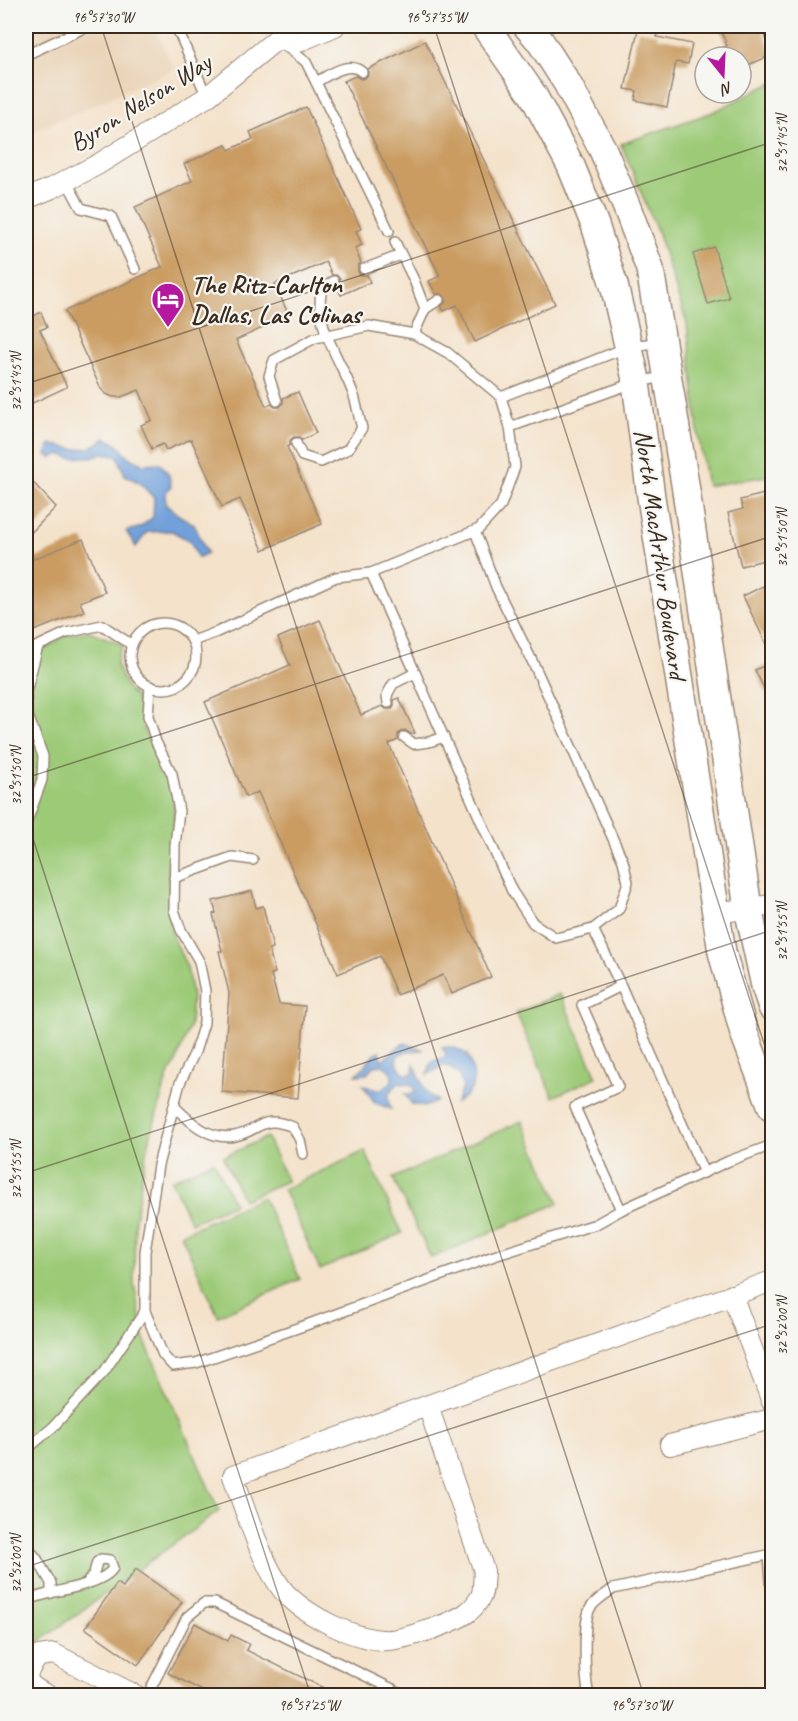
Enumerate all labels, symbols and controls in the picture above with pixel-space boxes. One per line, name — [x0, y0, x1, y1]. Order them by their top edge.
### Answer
text: 96°57'30"W — [73, 8, 137, 27]
text: 96°57'35"W — [406, 8, 470, 27]
street label: Byron Nelson Way — [63, 45, 219, 159]
north arrow — [693, 45, 753, 105]
text: N — [717, 77, 735, 100]
text: 32°51'45"N — [773, 111, 792, 174]
place label: The Ritz-Carlton Dallas, Las Colinas — [191, 268, 364, 331]
hotel icon: The Ritz-Carlton Dallas, Las Colinas — [150, 281, 186, 328]
text: 32°51'45"N — [7, 349, 26, 412]
street label: North MacArthur Boulevard — [627, 427, 695, 685]
text: 32°51'50"N — [773, 505, 792, 568]
text: 32°51'50"N — [7, 743, 26, 806]
text: 32°51'55"N — [773, 899, 792, 962]
text: 32°51'55"N — [7, 1137, 26, 1200]
text: 32°52'00"N — [773, 1293, 792, 1356]
text: 32°52'00"N — [7, 1531, 26, 1594]
text: 96°57'25"W — [279, 1696, 343, 1715]
text: 96°57'30"W — [611, 1696, 675, 1715]

